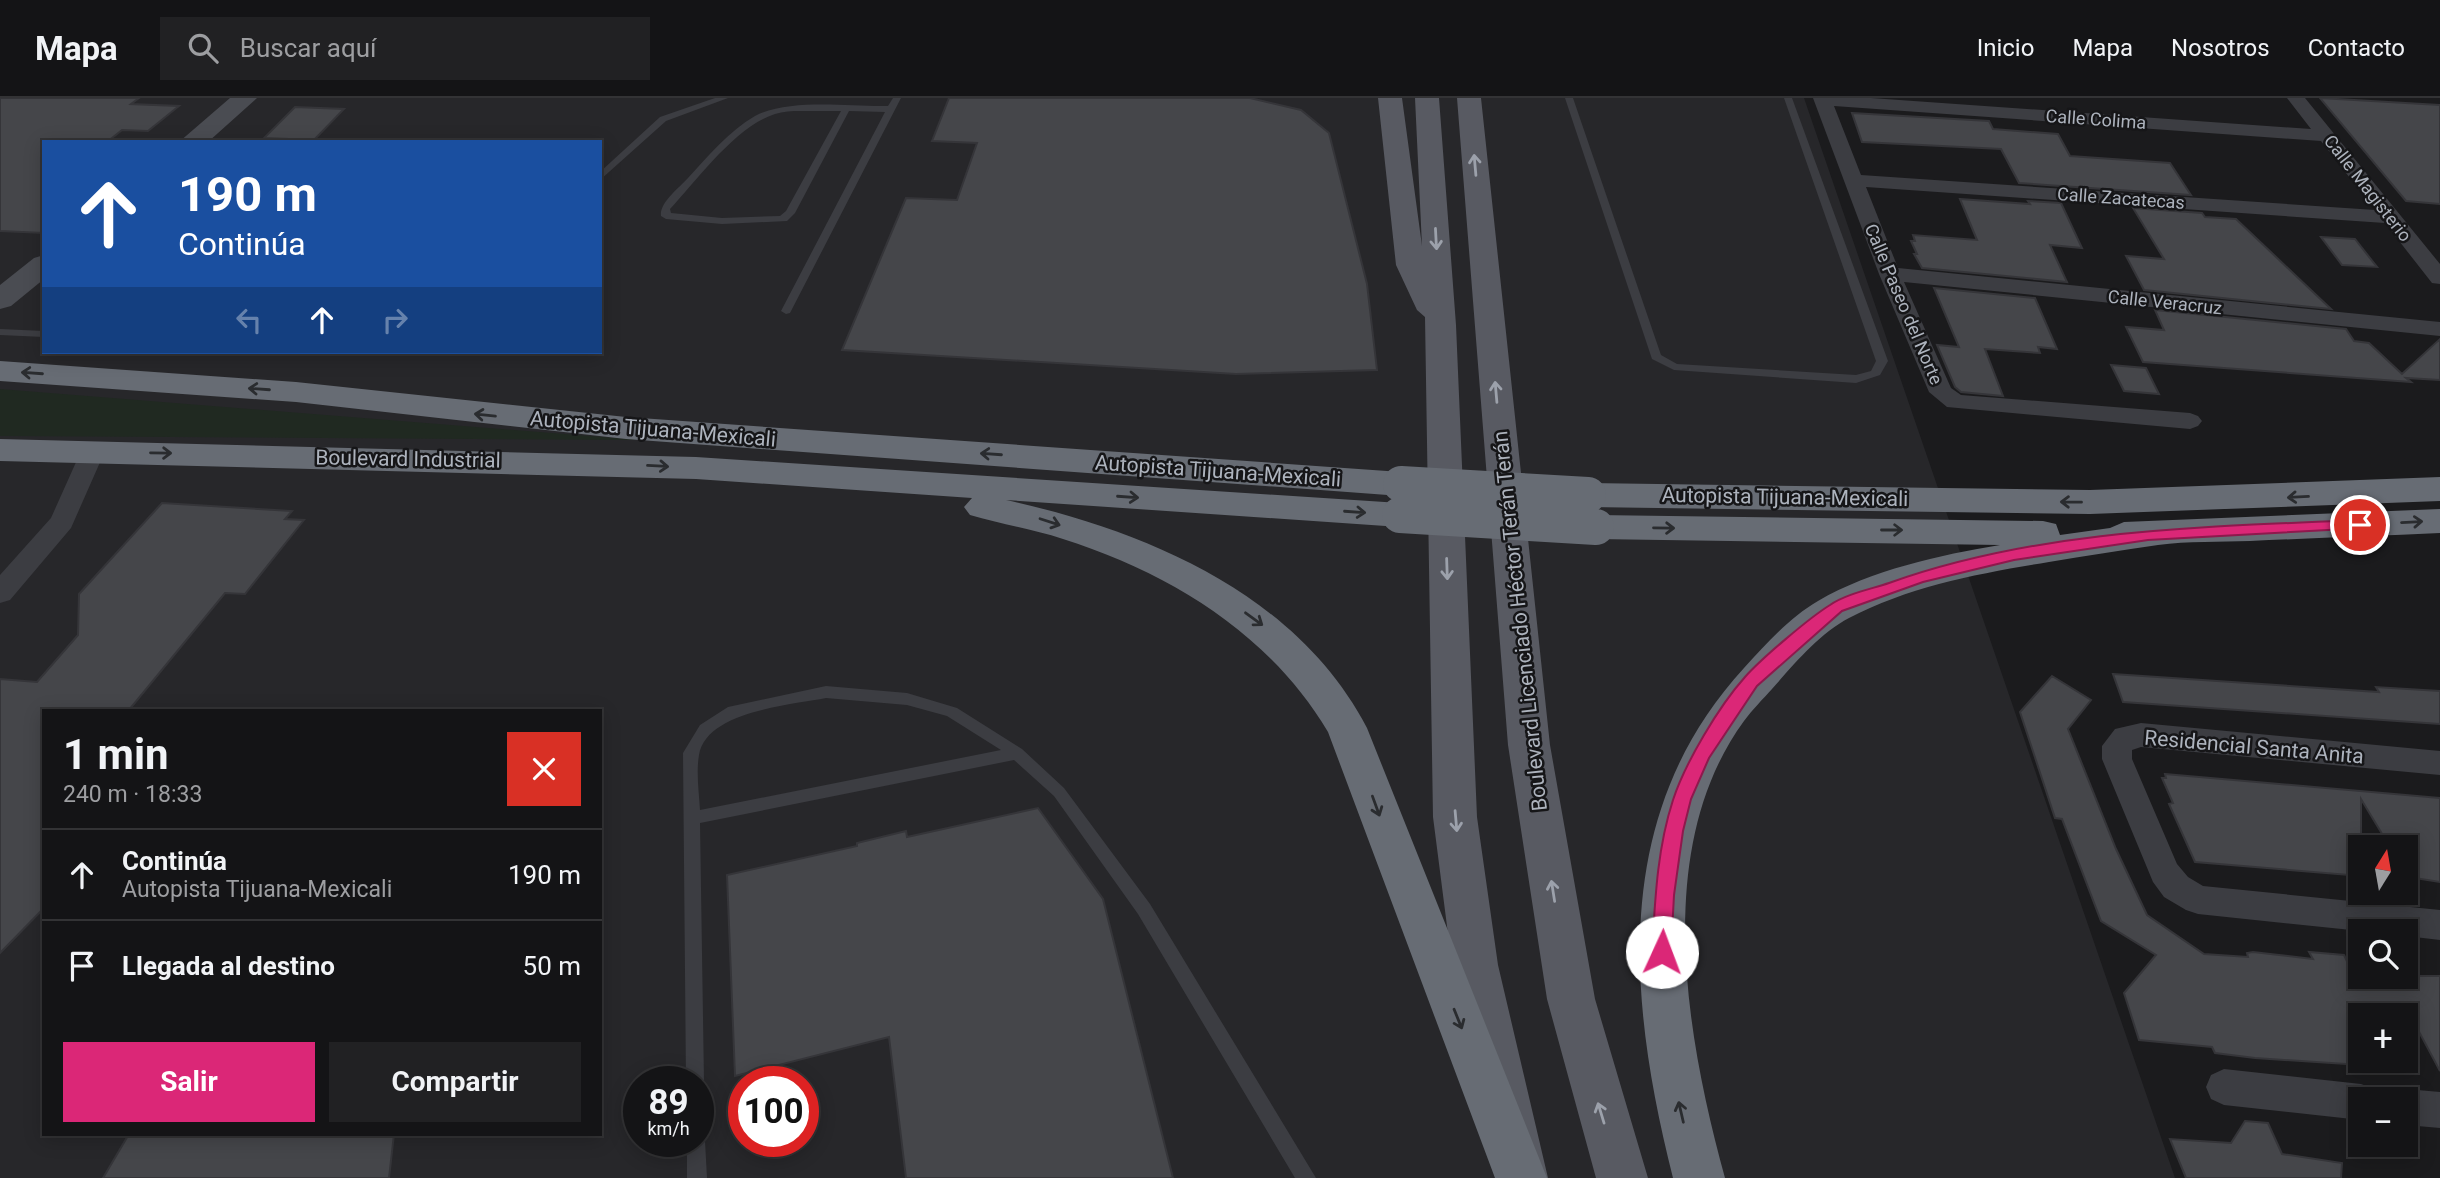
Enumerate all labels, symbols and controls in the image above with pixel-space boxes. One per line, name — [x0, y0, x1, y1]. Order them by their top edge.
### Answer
search box — [160, 17, 650, 80]
text: Mapa — [35, 29, 118, 68]
icon: search — [184, 29, 222, 67]
text: Buscar aquí — [240, 33, 376, 63]
text: Inicio — [1977, 34, 2034, 62]
text: Mapa — [2072, 34, 2133, 62]
text: Nosotros — [2171, 34, 2270, 62]
text: Contacto — [2308, 34, 2405, 62]
street label: Calle Colima — [2045, 105, 2147, 133]
street label: Calle Magisterio — [2320, 130, 2416, 246]
one-way arrow — [1468, 154, 1481, 177]
text: 190 m — [178, 166, 317, 223]
icon: ahead — [63, 168, 154, 259]
street label: Calle Zacatecas — [2056, 183, 2186, 213]
street label: Calle Paseo del Norte — [1861, 220, 1947, 388]
text: Continúa — [178, 225, 306, 263]
one-way arrow — [1429, 228, 1442, 251]
street label: Calle Veracruz — [2107, 286, 2223, 318]
icon: left — [230, 301, 268, 339]
icon: ahead — [303, 301, 341, 339]
icon: right — [376, 301, 414, 339]
one-way arrow — [21, 366, 44, 379]
one-way arrow — [1489, 381, 1502, 404]
one-way arrow — [248, 382, 271, 395]
street label: Autopista Tijuana-Mexicali — [529, 406, 777, 452]
one-way arrow — [474, 408, 497, 421]
street label: Boulevard Licenciado Héctor Terán Terán — [1488, 430, 1552, 812]
street label: Boulevard Industrial — [315, 445, 501, 473]
one-way arrow — [150, 446, 173, 459]
one-way arrow — [980, 447, 1002, 460]
street label: Autopista Tijuana-Mexicali — [1094, 450, 1342, 492]
one-way arrow — [647, 459, 670, 472]
street label: Autopista Tijuana-Mexicali — [1661, 483, 1909, 511]
one-way arrow — [2287, 490, 2310, 503]
one-way arrow — [1116, 491, 1138, 504]
one-way arrow — [2060, 495, 2083, 509]
pin — [2330, 495, 2390, 555]
one-way arrow — [1343, 506, 1365, 519]
icon: arrive — [2341, 506, 2379, 544]
one-way arrow — [1039, 516, 1061, 529]
one-way arrow — [2400, 516, 2423, 529]
one-way arrow — [1652, 522, 1675, 535]
one-way arrow — [1880, 523, 1903, 537]
one-way arrow — [1440, 557, 1454, 580]
one-way arrow — [1244, 612, 1263, 627]
street label: Residencial Santa Anita — [2143, 725, 2365, 769]
text: 1 min — [63, 730, 169, 779]
button: close — [507, 732, 581, 806]
text: 240 m · 18:33 — [63, 781, 202, 808]
one-way arrow — [1371, 795, 1383, 817]
one-way arrow — [1450, 809, 1463, 832]
north arrow — [2348, 835, 2418, 905]
map controls — [2348, 835, 2418, 1157]
text: Continúa — [122, 846, 227, 876]
icon: ahead — [63, 856, 101, 894]
text: 190 m — [508, 860, 581, 890]
text: Autopista Tijuana-Mexicali — [122, 876, 392, 903]
one-way arrow — [1546, 880, 1559, 903]
position arrow — [1625, 915, 1699, 989]
button: search — [2348, 919, 2418, 989]
icon: arrive — [63, 947, 101, 985]
text: Llegada al destino — [122, 951, 335, 981]
text: 50 m — [523, 951, 581, 981]
button: + — [2348, 1003, 2418, 1073]
one-way arrow — [1452, 1007, 1465, 1029]
button: Salir — [63, 1042, 315, 1122]
button: Compartir — [329, 1042, 581, 1122]
speed limit sign: 100 — [728, 1066, 819, 1157]
text: 89 — [648, 1082, 689, 1123]
button: − — [2348, 1087, 2418, 1157]
one-way arrow — [1674, 1101, 1688, 1124]
one-way arrow — [1594, 1102, 1607, 1124]
text: km/h — [647, 1118, 690, 1139]

